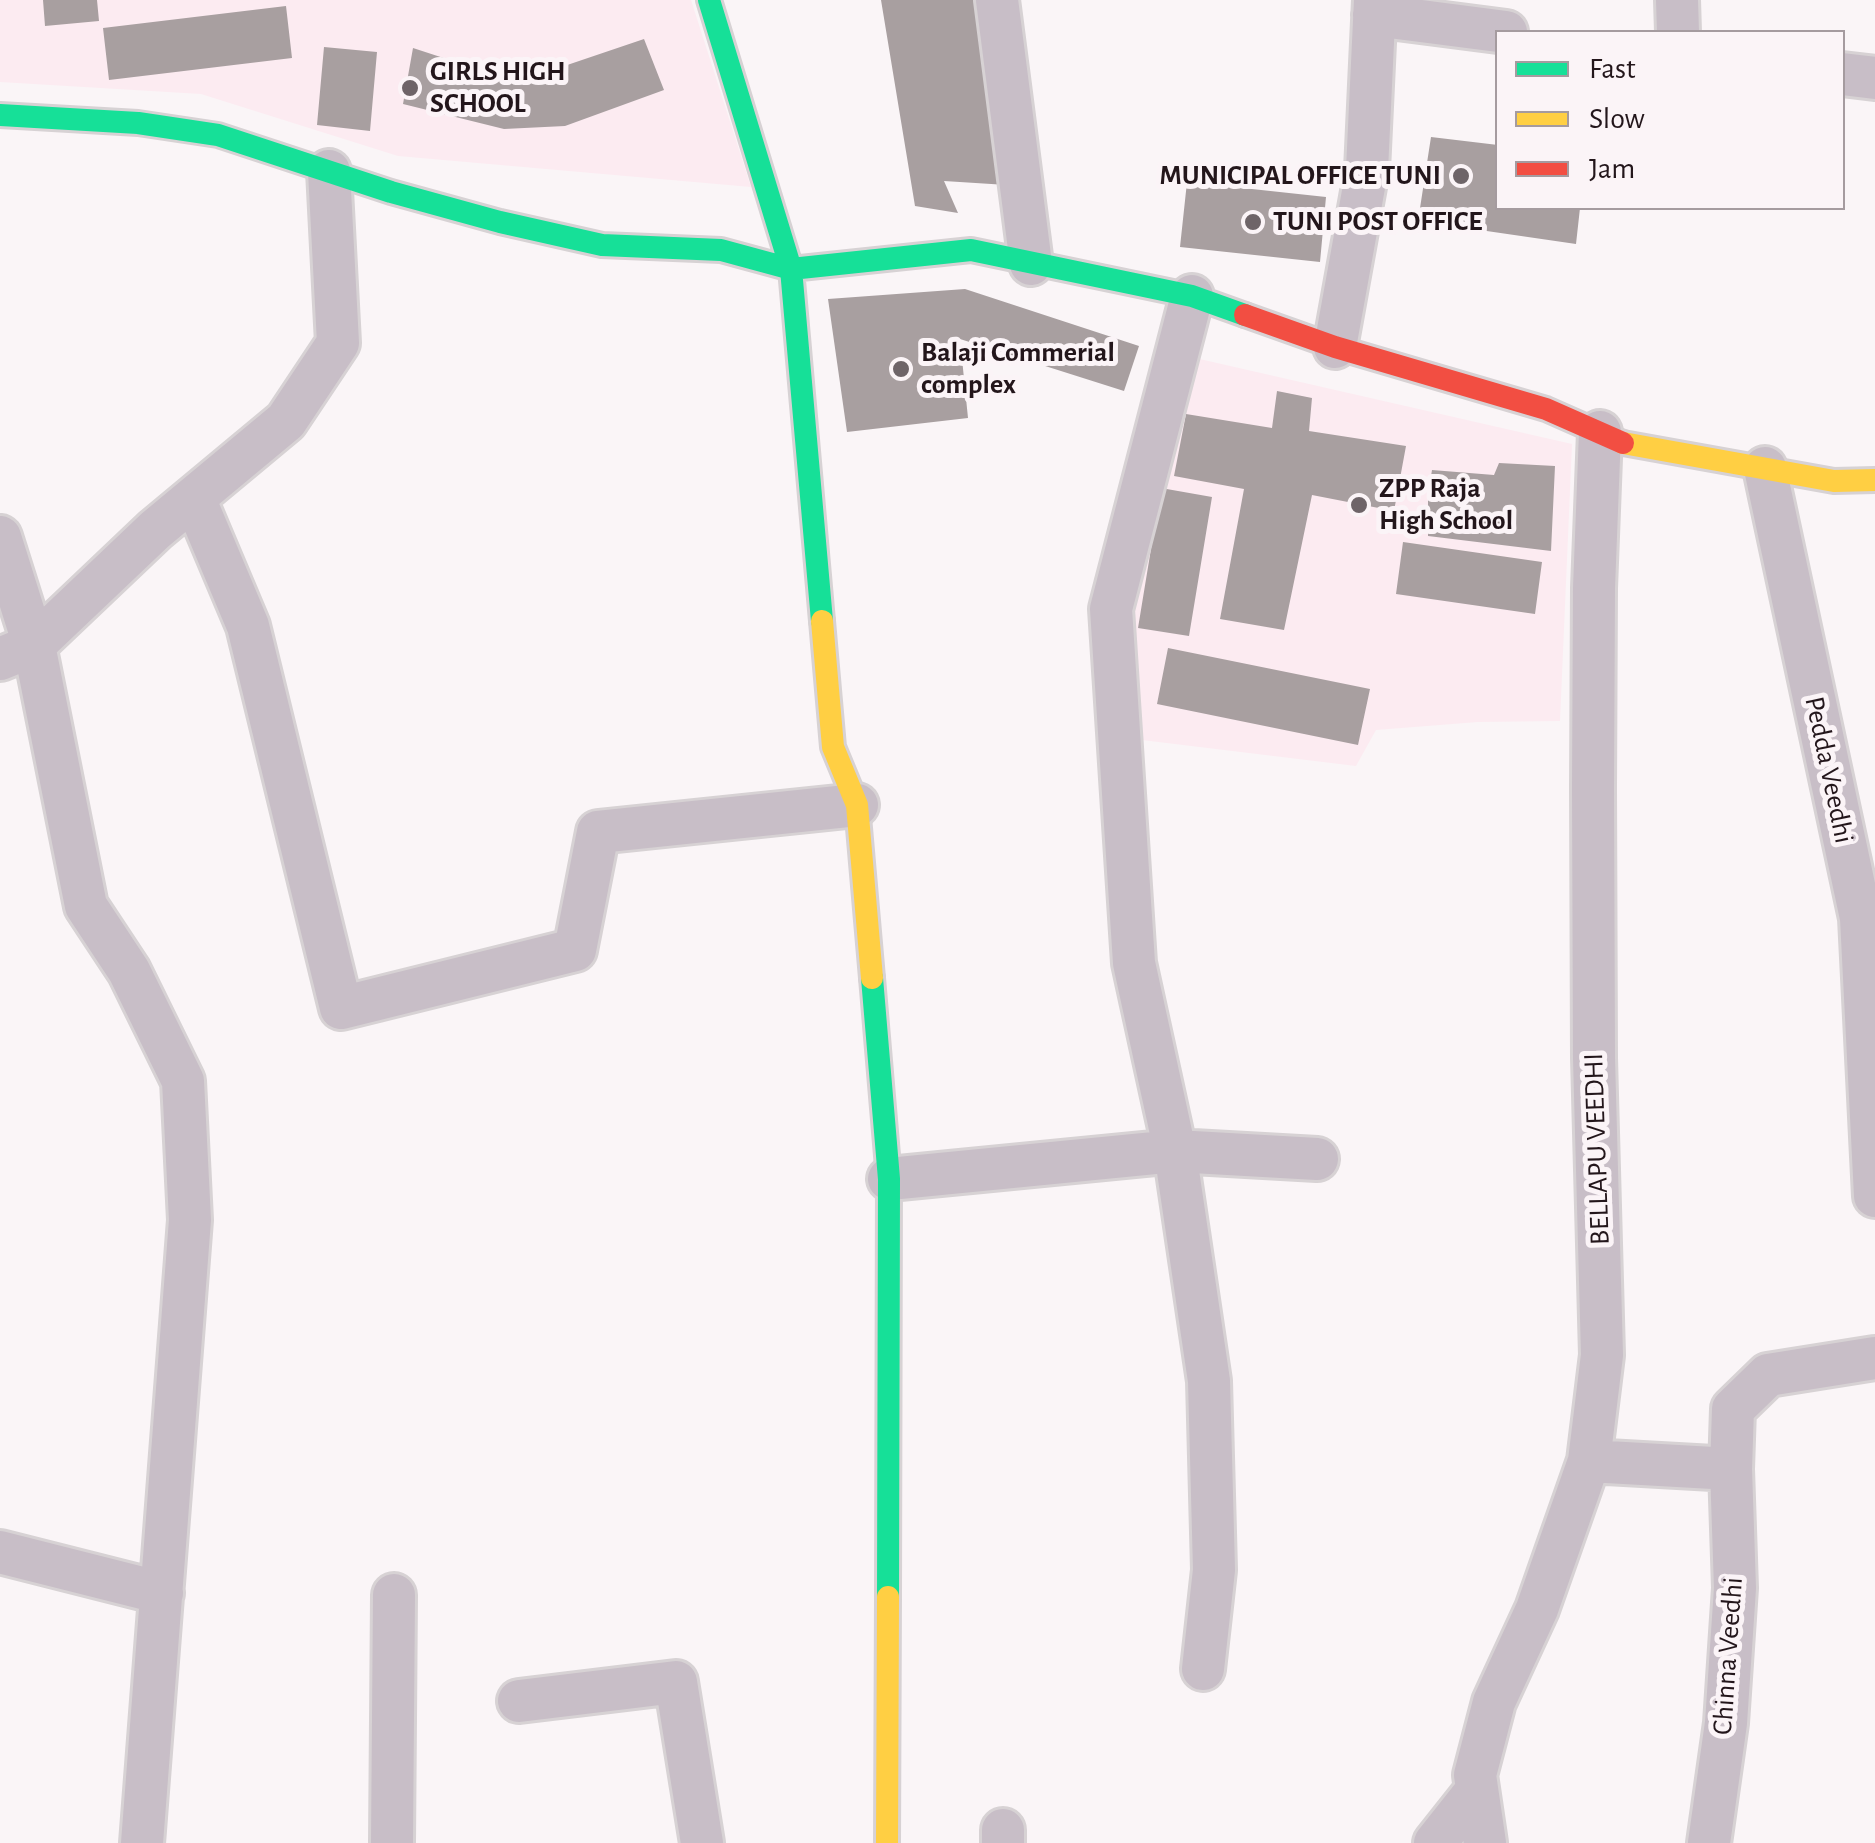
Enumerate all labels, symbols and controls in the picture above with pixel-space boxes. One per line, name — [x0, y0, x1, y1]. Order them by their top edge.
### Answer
legend — [1495, 30, 1845, 210]
text: Fast — [1589, 54, 1636, 84]
place label: GIRLS HIGH SCHOOL — [430, 55, 566, 121]
marker: GIRLS HIGH SCHOOL — [399, 77, 421, 99]
text: Slow — [1589, 104, 1645, 134]
text: Jam — [1589, 154, 1635, 184]
place label: MUNICIPAL OFFICE TUNI — [1159, 159, 1441, 193]
marker: MUNICIPAL OFFICE TUNI — [1450, 165, 1472, 187]
place label: TUNI POST OFFICE — [1273, 205, 1482, 239]
marker: TUNI POST OFFICE — [1242, 211, 1264, 233]
place label: Balaji Commerial complex — [921, 336, 1115, 402]
marker: Balaji Commerial complex — [890, 358, 912, 380]
place label: ZPP Raja High School — [1379, 472, 1513, 538]
marker: ZPP Raja High School — [1348, 494, 1370, 516]
street label: Pedda Veedhi — [1797, 694, 1861, 846]
street label: BELLAPU VEEDHI — [1577, 1052, 1617, 1246]
street label: Chinna Veedhi — [1706, 1576, 1750, 1736]

